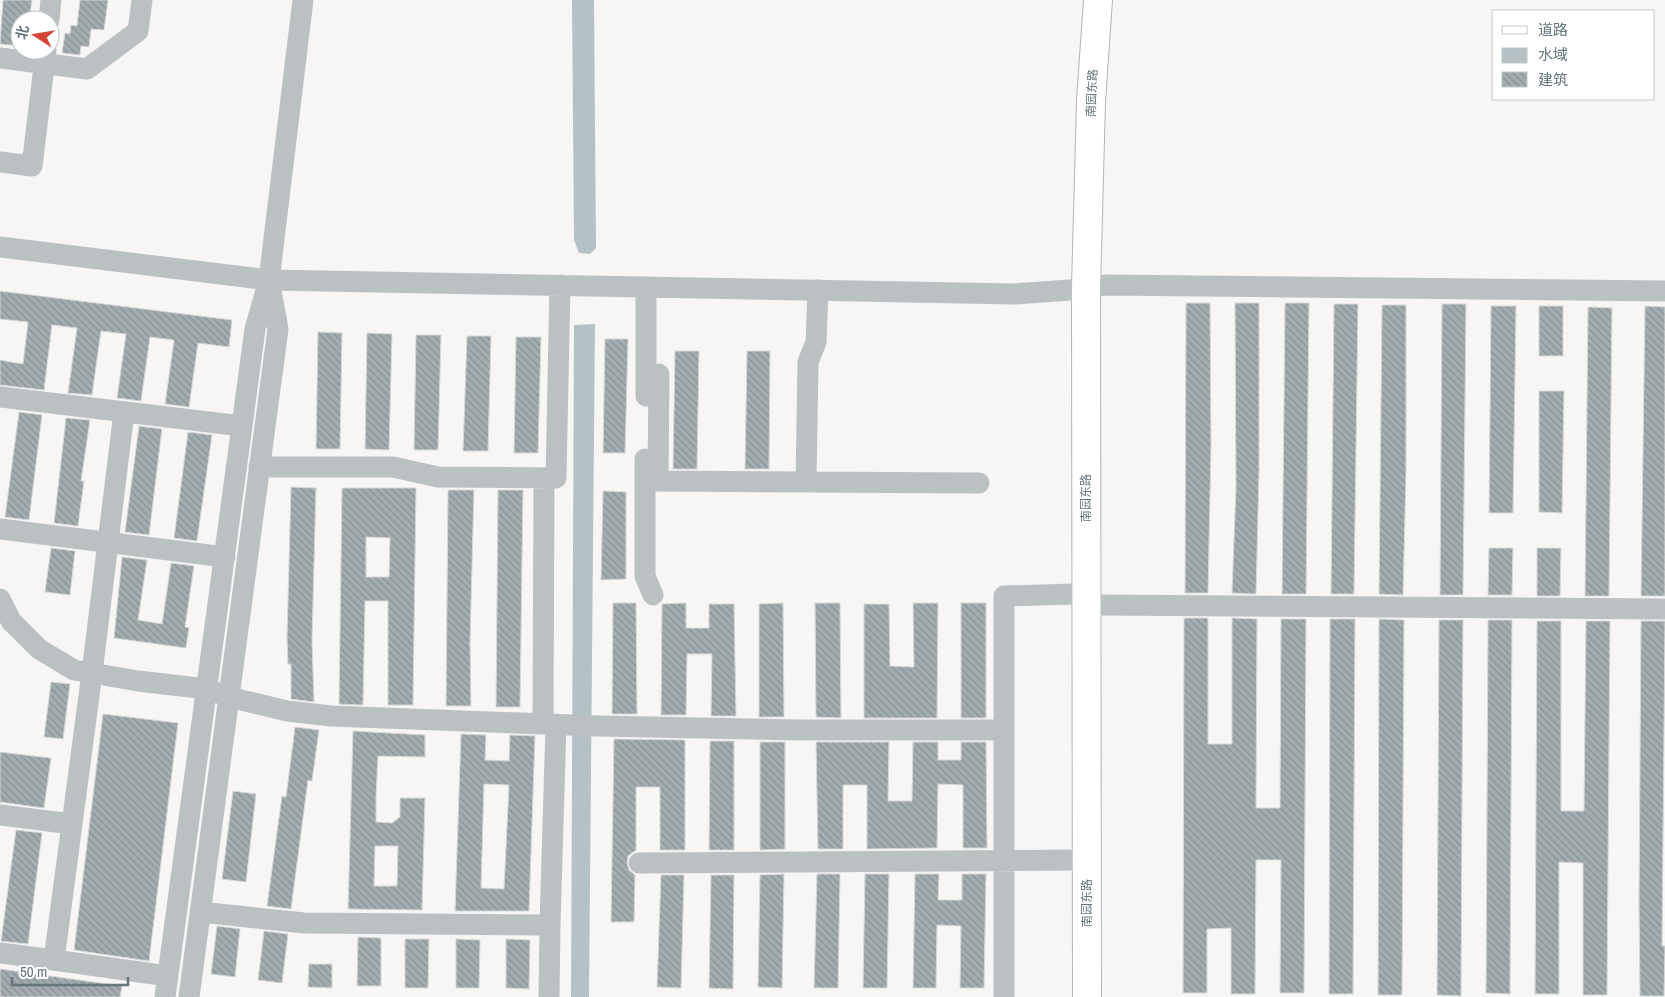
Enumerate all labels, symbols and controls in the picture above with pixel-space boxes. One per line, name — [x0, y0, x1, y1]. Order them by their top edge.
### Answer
north arrow — [10, 10, 60, 60]
legend — [1492, 10, 1655, 100]
text: 道路 — [1538, 19, 1568, 40]
text: 北 — [12, 24, 33, 41]
text: 水域 — [1538, 44, 1568, 65]
street label: 南园东路 — [1083, 69, 1101, 117]
text: 建筑 — [1538, 69, 1568, 90]
street label: 南园东路 — [1078, 474, 1094, 522]
street label: 南园东路 — [1079, 879, 1095, 927]
scale bar — [12, 954, 129, 986]
text: 50 m — [20, 961, 47, 982]

